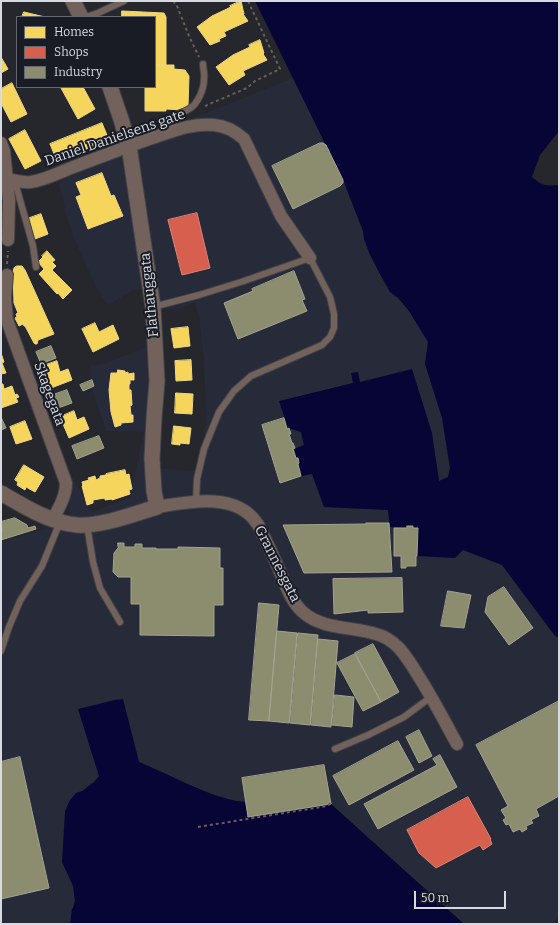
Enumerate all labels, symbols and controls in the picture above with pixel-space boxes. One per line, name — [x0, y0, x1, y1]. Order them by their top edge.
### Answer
legend — [16, 16, 156, 88]
text: Homes — [54, 25, 94, 39]
text: Shops — [54, 45, 88, 59]
text: Industry — [54, 65, 102, 79]
street label: Daniel Danielsens gate — [42, 106, 188, 170]
street label: Flathauggata — [137, 252, 163, 338]
street label: Skagegata — [30, 360, 68, 428]
street label: Grannesgata — [251, 523, 303, 605]
scale bar — [416, 883, 508, 909]
text: 50 m — [421, 891, 449, 905]

